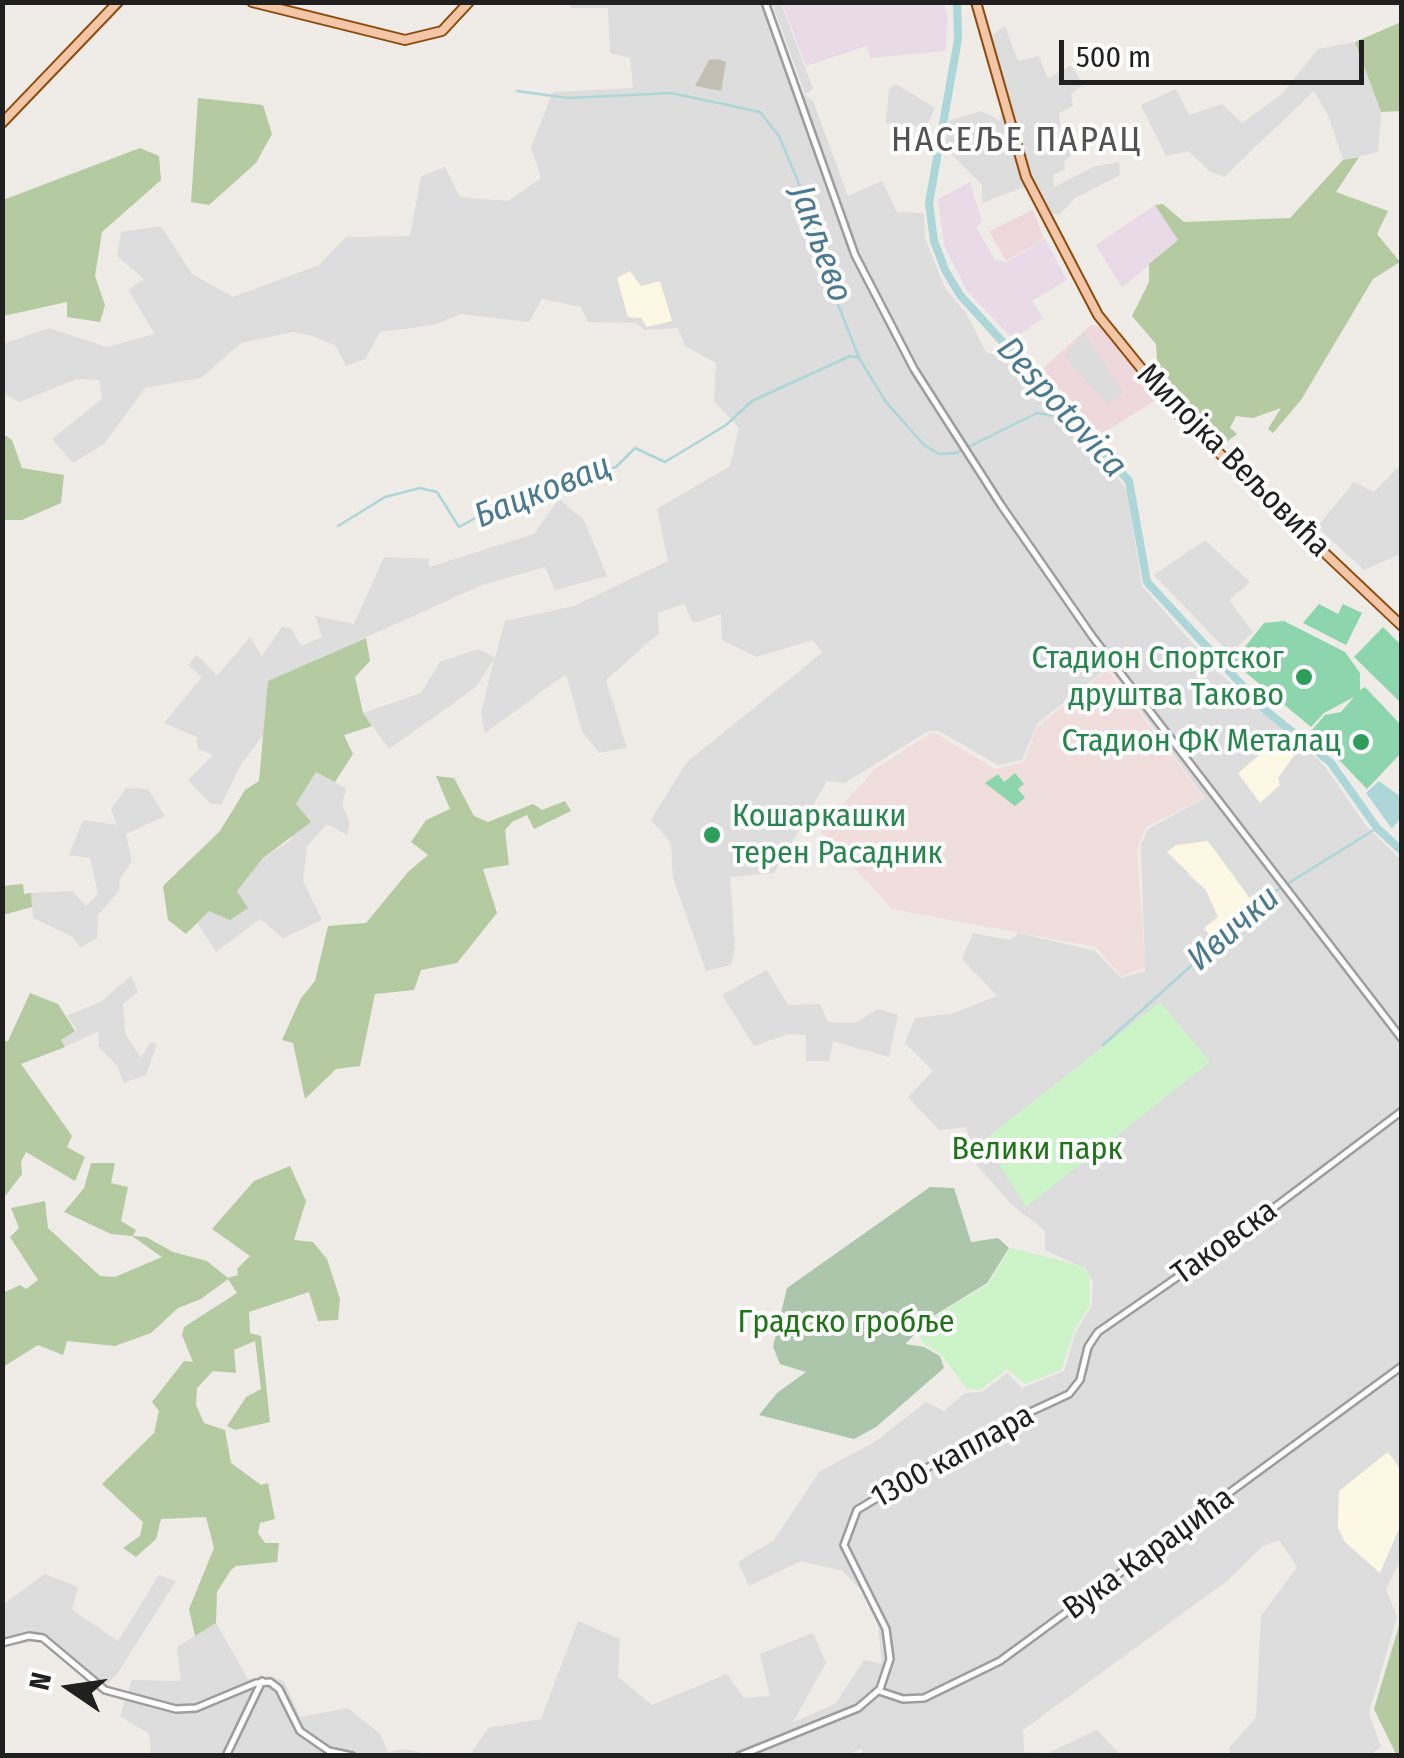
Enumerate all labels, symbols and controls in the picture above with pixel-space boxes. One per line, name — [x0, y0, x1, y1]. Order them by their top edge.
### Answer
scale bar — [1064, 20, 1369, 82]
text: 500 m — [1076, 39, 1151, 75]
district label: НАСЕЉЕ ПАРАЦ — [891, 120, 1143, 162]
water label: Јакљево — [780, 180, 860, 308]
water label: Despotovica — [987, 329, 1135, 487]
street label: Милојка Вељовића — [1128, 356, 1338, 566]
water label: Бацковац — [469, 446, 617, 538]
place label: Стадион Спортског друштва Таково — [1031, 640, 1284, 715]
marker: Стадион Спортског друштва Таково — [1293, 666, 1315, 688]
place label: Стадион ФК Металац — [1061, 723, 1341, 761]
marker: Стадион ФК Металац — [1350, 731, 1372, 753]
place label: Кошаркашки терен Расадник — [732, 798, 943, 873]
marker: Кошаркашки терен Расадник — [701, 824, 723, 846]
water label: Ивички — [1179, 878, 1289, 980]
park label: Велики парк — [951, 1131, 1123, 1169]
street label: Таковска — [1165, 1192, 1285, 1294]
park label: Градско гробље — [737, 1304, 955, 1342]
street label: 1300 каплара — [865, 1397, 1041, 1517]
street label: Вука Караџића — [1056, 1479, 1242, 1629]
north arrow — [20, 1638, 120, 1738]
text: N — [22, 1669, 58, 1693]

